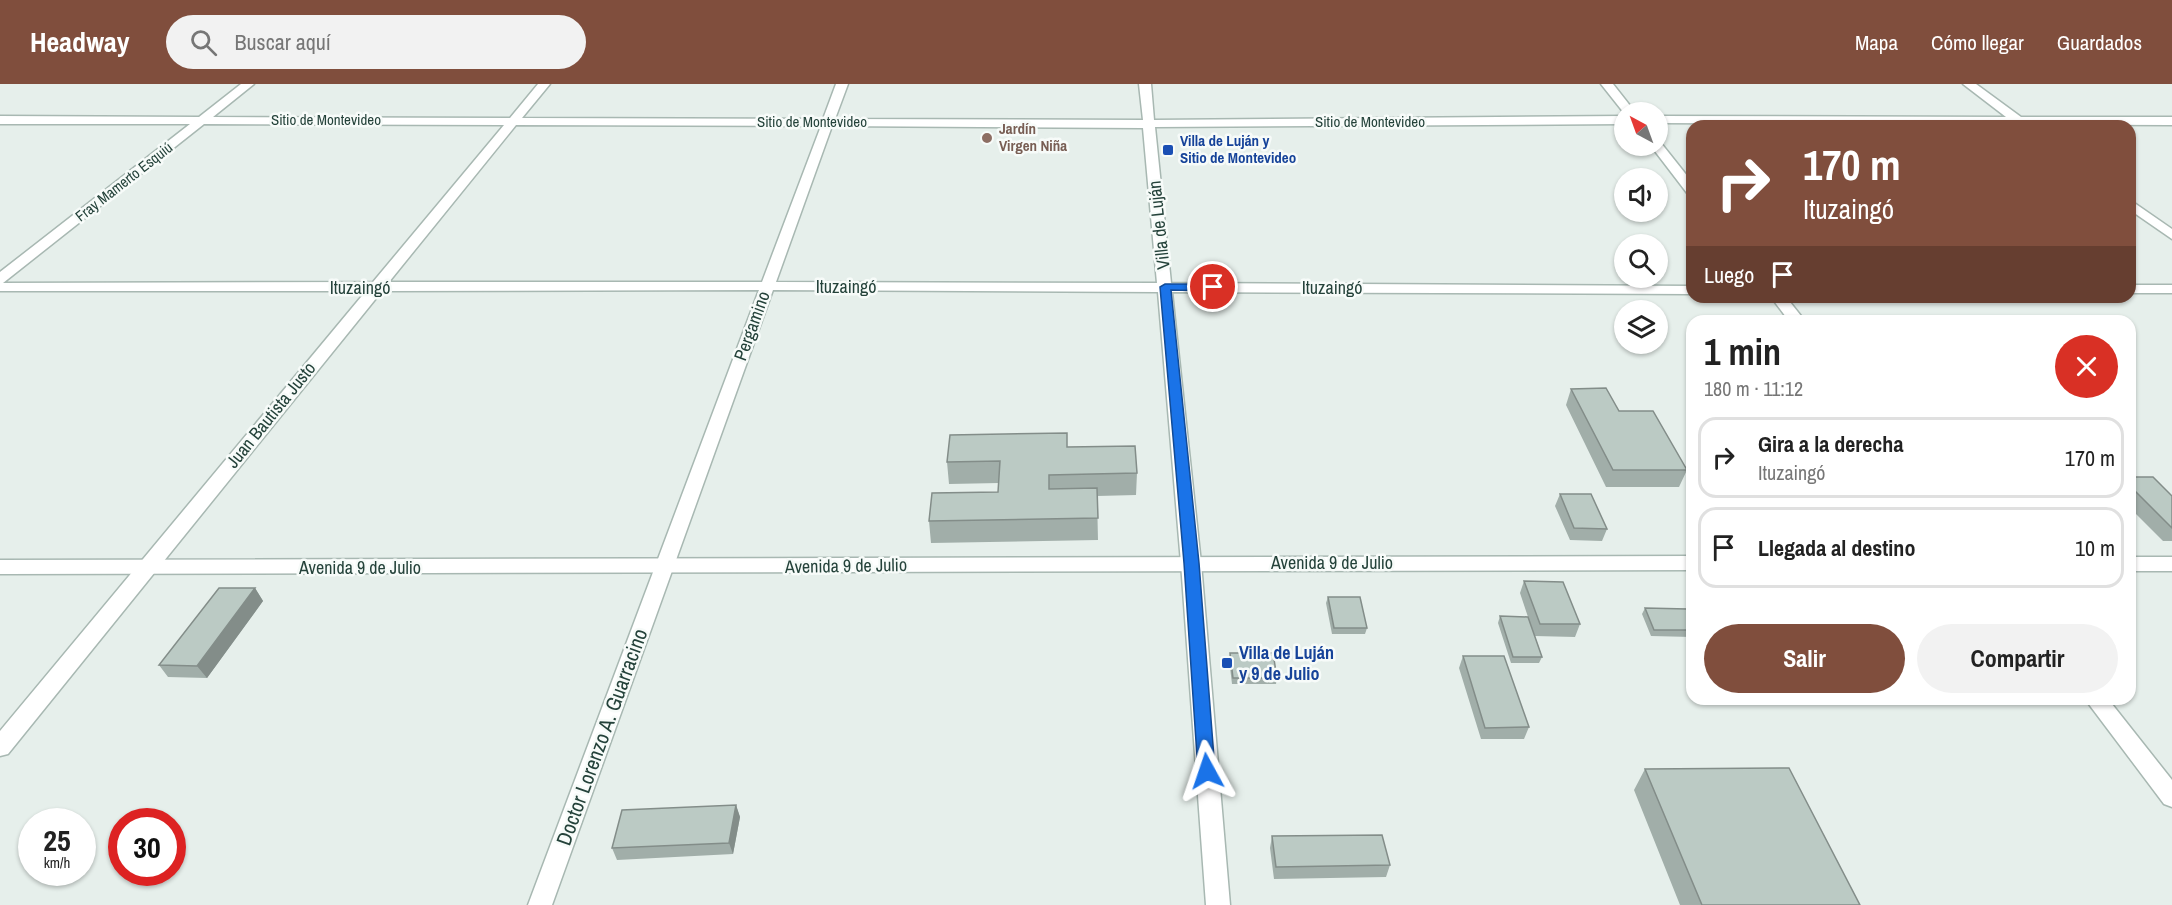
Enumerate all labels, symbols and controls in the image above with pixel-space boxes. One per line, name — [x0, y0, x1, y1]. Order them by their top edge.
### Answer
search box — [166, 15, 586, 69]
text: Headway — [30, 23, 130, 61]
icon: search — [187, 26, 220, 59]
text: Buscar aquí — [235, 27, 331, 57]
text: Mapa — [1855, 28, 1898, 57]
text: Cómo llegar — [1931, 28, 2024, 57]
text: Guardados — [2057, 28, 2142, 57]
north arrow — [1614, 102, 1668, 156]
map controls — [1614, 102, 1668, 354]
street label: Sitio de Montevideo — [271, 109, 381, 130]
street label: Sitio de Montevideo — [757, 111, 867, 132]
street label: Sitio de Montevideo — [1315, 111, 1425, 132]
place label: Jardín Virgen Niña — [999, 118, 1067, 156]
place label: Villa de Luján y Sitio de Montevideo — [1180, 130, 1296, 168]
marker: Jardín Virgen Niña — [980, 131, 994, 145]
street label: Fray Mamerto Esquiú — [71, 137, 177, 226]
text: 170 m — [1803, 137, 1901, 193]
marker: Villa de Luján y Sitio de Montevideo — [1161, 143, 1175, 157]
icon: right — [1704, 144, 1782, 222]
button: sound — [1614, 168, 1668, 222]
street label: Villa de Luján — [1141, 179, 1176, 271]
text: Ituzaingó — [1803, 191, 1894, 227]
button: search — [1614, 234, 1668, 288]
icon: arrive — [1766, 258, 1799, 291]
text: Luego — [1704, 260, 1754, 290]
pin — [1187, 261, 1238, 312]
icon: arrive — [1196, 270, 1229, 303]
street label: Ituzaingó — [816, 274, 876, 299]
street label: Ituzaingó — [330, 275, 390, 300]
street label: Ituzaingó — [1302, 275, 1362, 300]
street label: Pergamino — [727, 288, 776, 364]
button: layers — [1614, 300, 1668, 354]
text: 1 min — [1704, 328, 1781, 376]
button: close — [2055, 335, 2118, 398]
street label: Juan Bautista Justo — [220, 356, 321, 473]
text: 180 m · 11:12 — [1704, 375, 1803, 402]
text: Gira a la derecha — [1758, 429, 1903, 459]
icon: right — [1707, 441, 1740, 474]
text: 170 m — [2065, 443, 2115, 473]
text: Ituzaingó — [1758, 459, 1825, 486]
icon: arrive — [1707, 531, 1740, 564]
text: Llegada al destino — [1758, 533, 1915, 563]
text: 10 m — [2075, 533, 2115, 563]
street label: Avenida 9 de Julio — [1270, 550, 1393, 575]
street label: Avenida 9 de Julio — [784, 552, 907, 579]
street label: Avenida 9 de Julio — [298, 555, 421, 580]
street label: Doctor Lorenzo A. Guarracino — [549, 624, 654, 849]
button: Salir — [1704, 624, 1905, 693]
button: Compartir — [1917, 624, 2118, 693]
place label: Villa de Luján y 9 de Julio — [1239, 640, 1334, 686]
marker: Villa de Luján y 9 de Julio — [1220, 656, 1234, 670]
position arrow — [1175, 739, 1239, 803]
speed limit sign: 30 — [108, 808, 186, 886]
text: 25 — [43, 820, 71, 860]
text: km/h — [44, 852, 70, 873]

